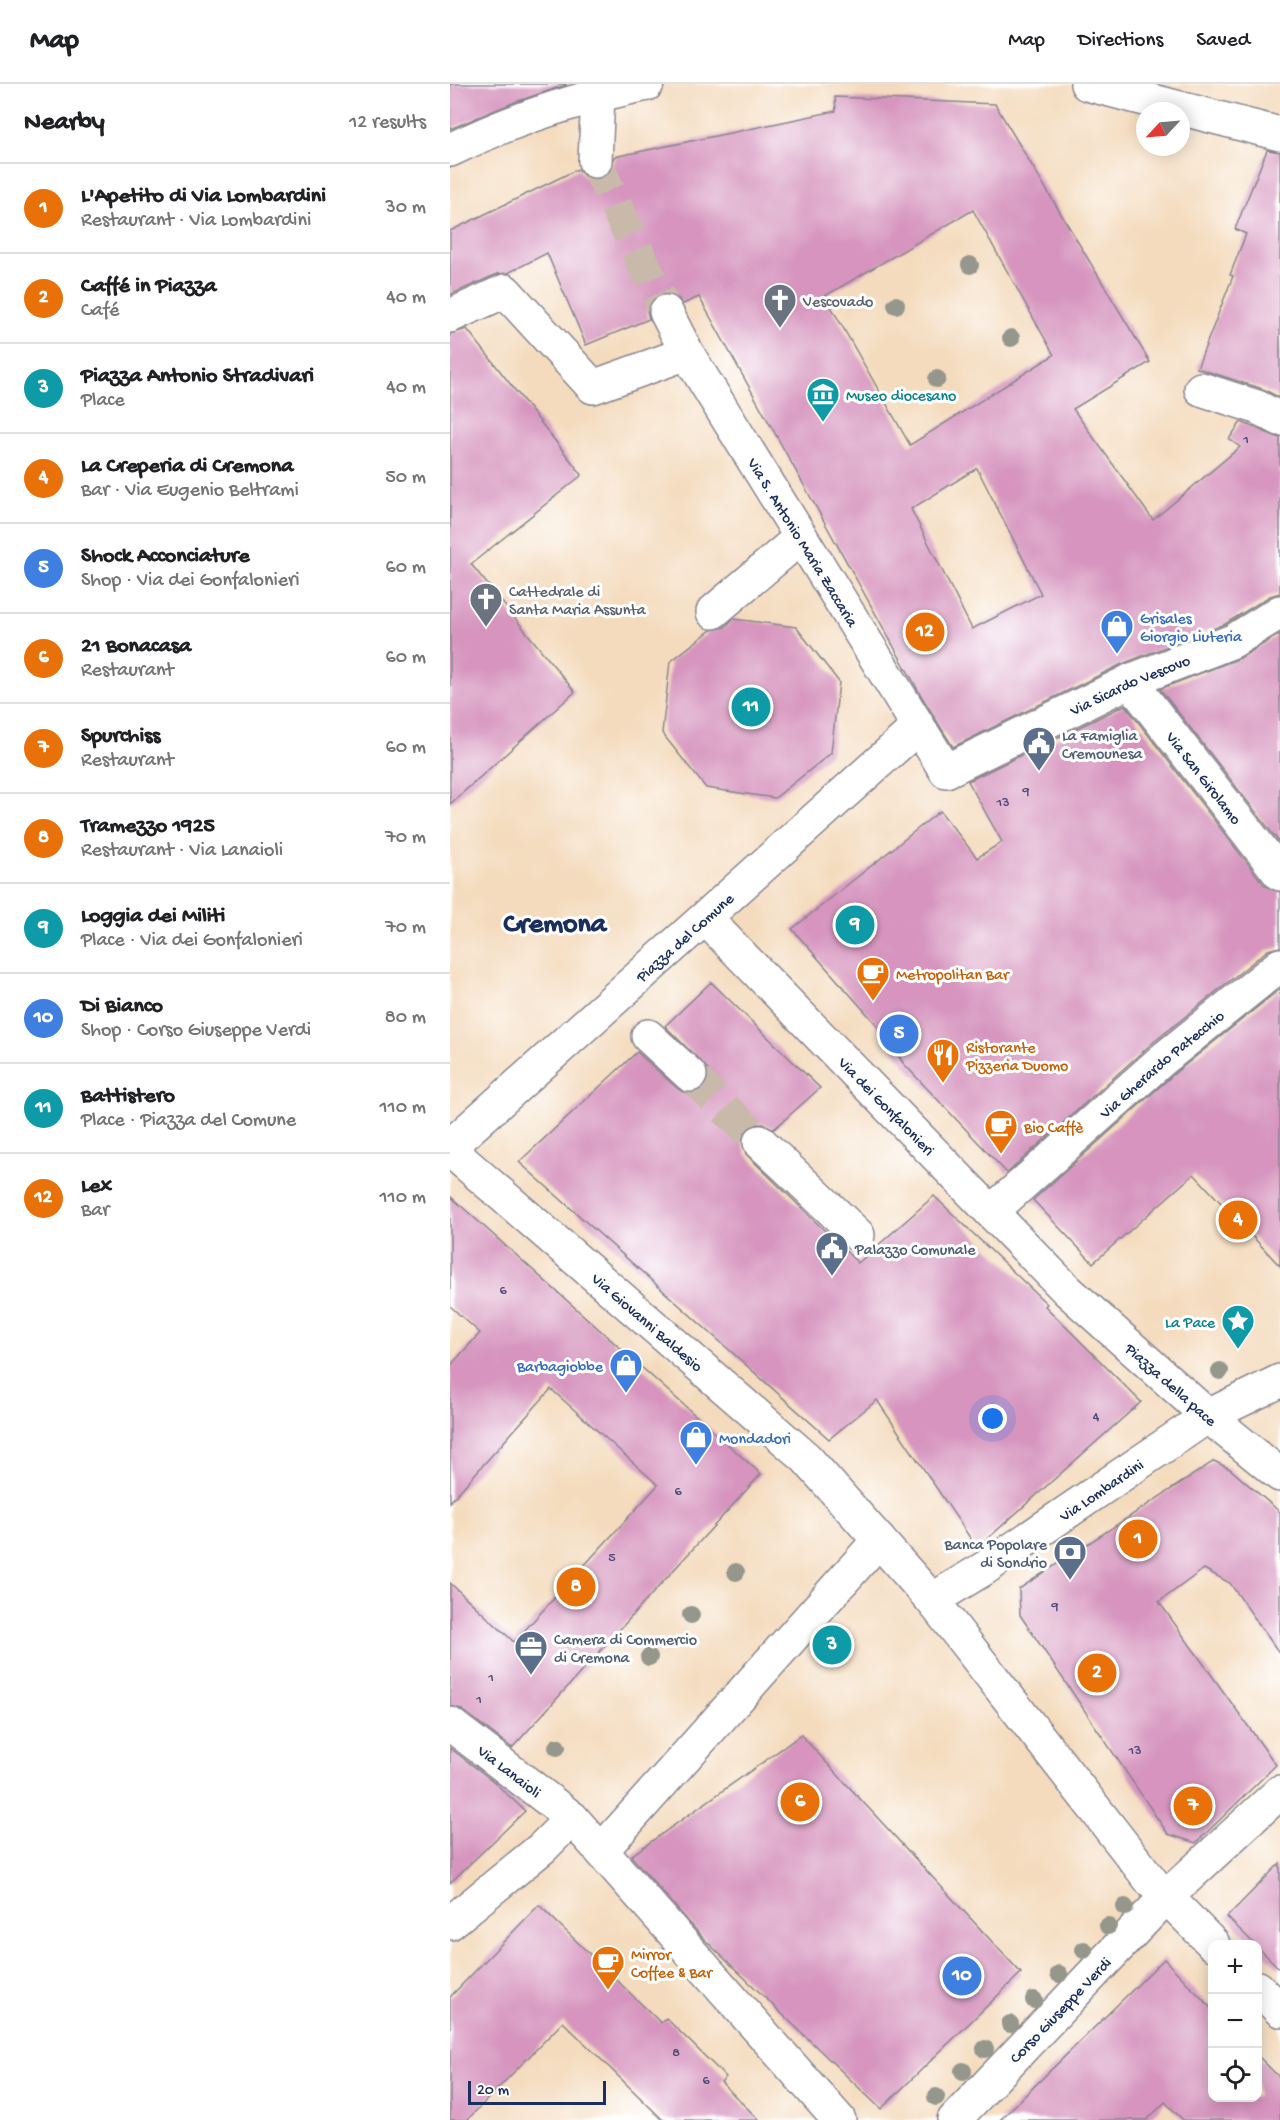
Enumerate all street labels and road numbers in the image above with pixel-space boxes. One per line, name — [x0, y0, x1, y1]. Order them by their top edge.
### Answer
street label: Via S. Antonio Maria Zaccaria — [741, 455, 861, 632]
street label: Via Sicardo Vescovo — [1067, 653, 1194, 722]
street label: Via San Girolamo — [1159, 728, 1244, 830]
street label: Piazza del Comune — [633, 890, 740, 988]
street label: Via Gherardo Patecchio — [1096, 1008, 1229, 1125]
street label: Via dei Gonfalonieri — [832, 1054, 937, 1161]
street label: Via Giovanni Baldesio — [585, 1270, 705, 1377]
street label: Piazza della pace — [1119, 1340, 1219, 1432]
street label: Via Lombardini — [1056, 1457, 1148, 1528]
street label: Via Lanaioli — [472, 1742, 544, 1804]
street label: Corso Giuseppe Verdi — [1007, 1954, 1117, 2069]

